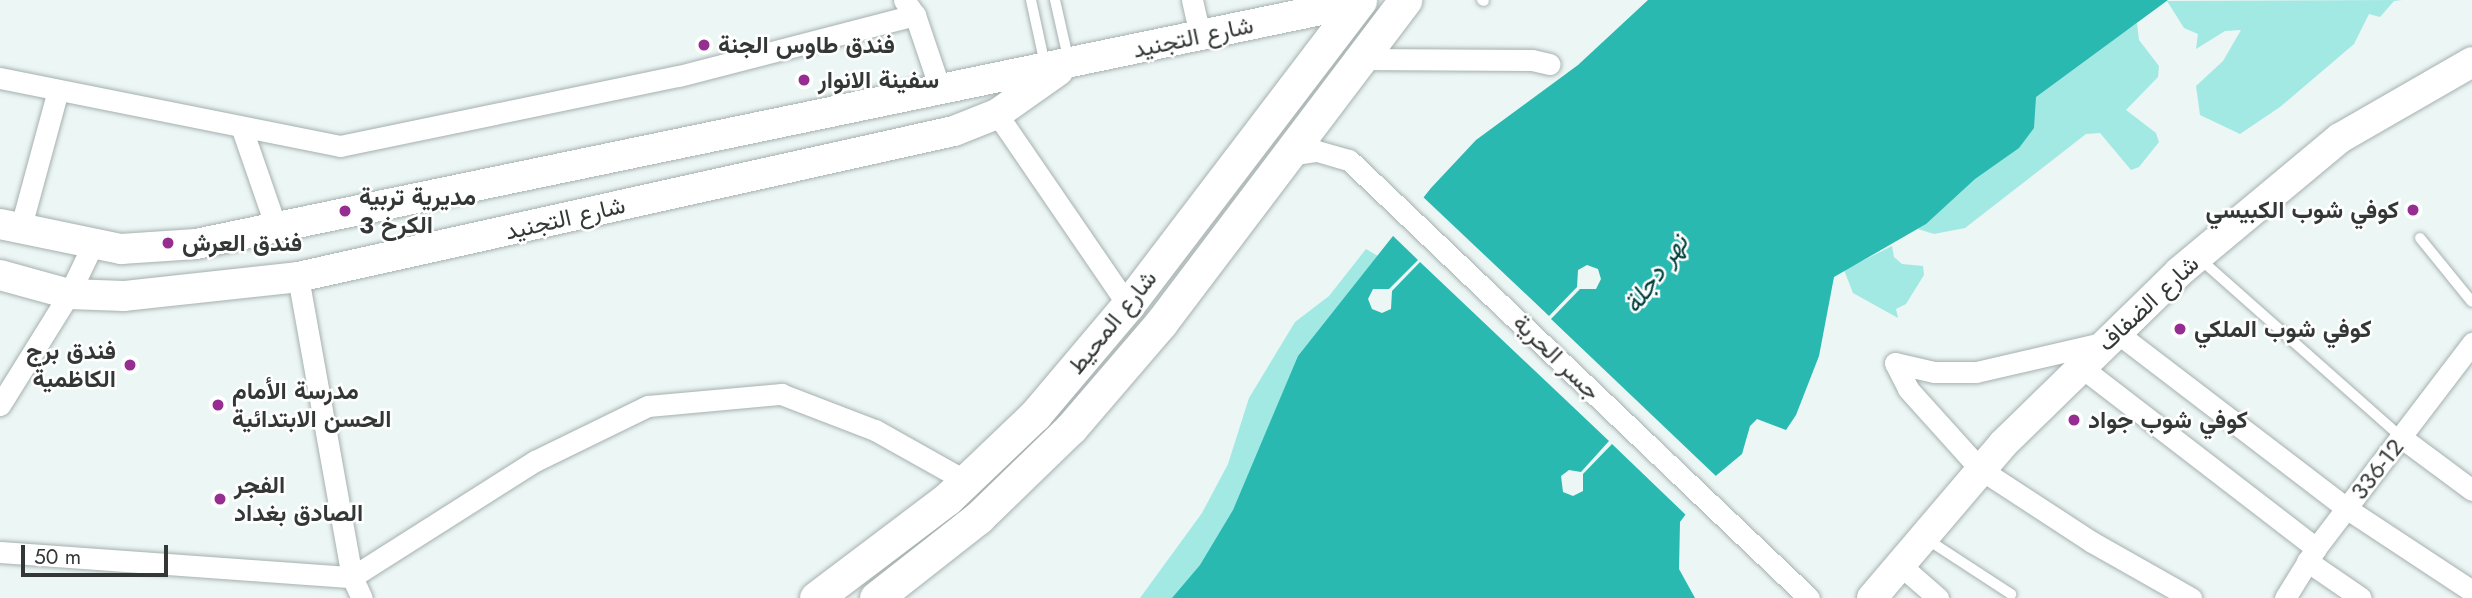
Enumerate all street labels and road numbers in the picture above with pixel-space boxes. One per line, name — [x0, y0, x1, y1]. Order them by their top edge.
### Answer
street label: شارع التجنيد — [1130, 10, 1256, 64]
street label: شارع التجنيد — [502, 190, 628, 246]
street label: شارع الضفاف — [2092, 249, 2204, 357]
street label: شارع المحيط — [1061, 264, 1163, 380]
street label: جسر الحرية — [1507, 308, 1607, 406]
street label: 336-12 — [2344, 433, 2410, 505]

